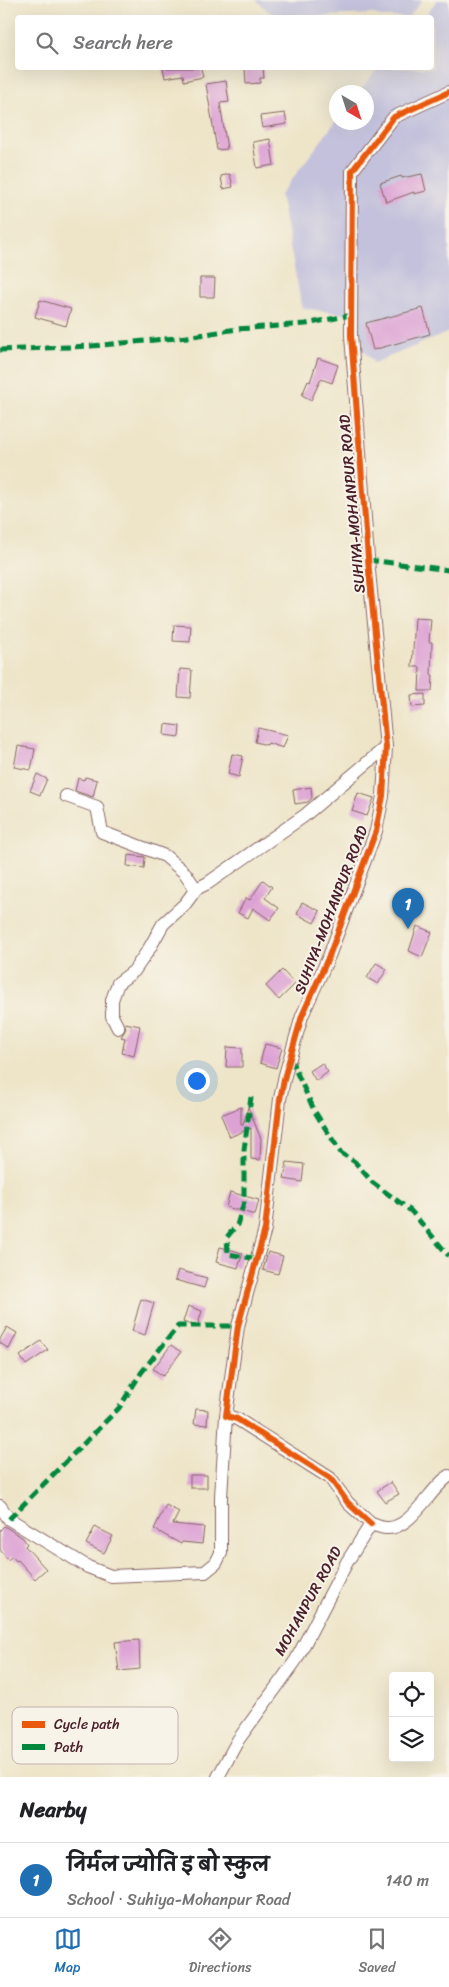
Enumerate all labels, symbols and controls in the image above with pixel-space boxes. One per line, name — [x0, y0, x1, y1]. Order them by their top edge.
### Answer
search box — [15, 15, 434, 70]
text: Search here — [73, 26, 173, 59]
icon: search — [33, 29, 61, 57]
north arrow — [329, 85, 374, 130]
street label: SUHIYA-MOHANPUR ROAD — [331, 414, 373, 594]
street label: SUHIYA-MOHANPUR ROAD — [287, 822, 375, 998]
pin: 1 — [392, 888, 424, 929]
your location — [184, 1068, 210, 1094]
street label: MOHANPUR ROAD — [267, 1541, 349, 1661]
map controls — [389, 1672, 434, 1762]
button: locate — [389, 1672, 434, 1717]
legend — [12, 1707, 178, 1764]
text: Cycle path — [54, 1712, 120, 1737]
button: layers — [389, 1717, 434, 1762]
text: Path — [54, 1735, 83, 1760]
text: Nearby — [20, 1791, 86, 1829]
text: निर्मल ज्याेति इ बाे स्कुल — [67, 1848, 269, 1881]
text: 1 — [33, 1866, 39, 1895]
text: 140 m — [386, 1866, 429, 1895]
text: School · Suhiya-Mohanpur Road — [67, 1885, 290, 1914]
tab: Map — [54, 1925, 82, 1980]
tab: Directions — [189, 1925, 251, 1980]
tab: Saved — [359, 1925, 395, 1980]

